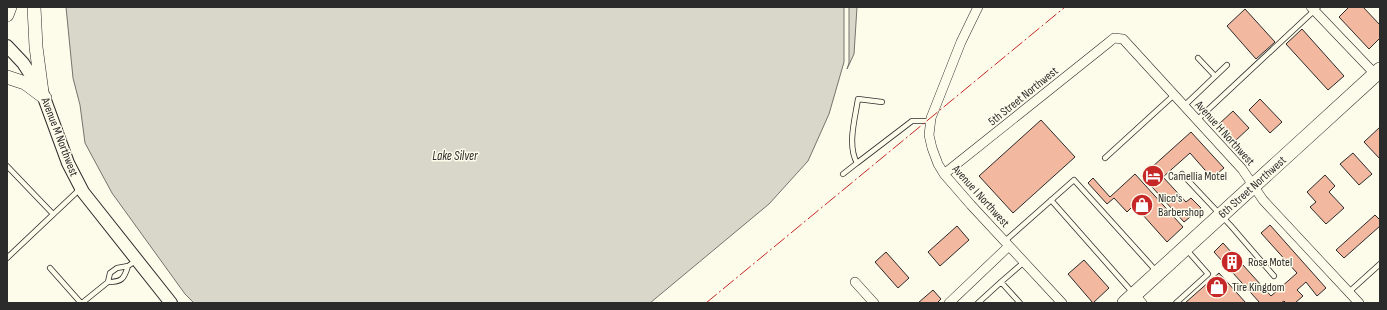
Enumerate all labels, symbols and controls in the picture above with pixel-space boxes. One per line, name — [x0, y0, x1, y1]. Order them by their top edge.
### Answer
street label: 5th Street Northwest — [985, 63, 1062, 129]
street label: Avenue M Northwest — [37, 95, 82, 179]
street label: Avenue H Northwest — [1191, 97, 1258, 169]
water label: Lake Silver — [432, 148, 479, 164]
street label: 6th Street Northwest — [1215, 153, 1290, 222]
street label: Avenue I Northwest — [948, 161, 1013, 231]
hotel icon: Camellia Motel — [1140, 163, 1166, 189]
place label: Camellia Motel — [1168, 169, 1227, 184]
place label: Nico's Barbershop — [1158, 191, 1204, 220]
shop icon: Nico's Barbershop — [1129, 192, 1155, 218]
building icon: Rose Motel — [1219, 249, 1245, 275]
place label: Rose Motel — [1248, 255, 1292, 270]
shop icon: Tire Kingdom — [1204, 274, 1230, 300]
place label: Tire Kingdom — [1232, 280, 1285, 295]

